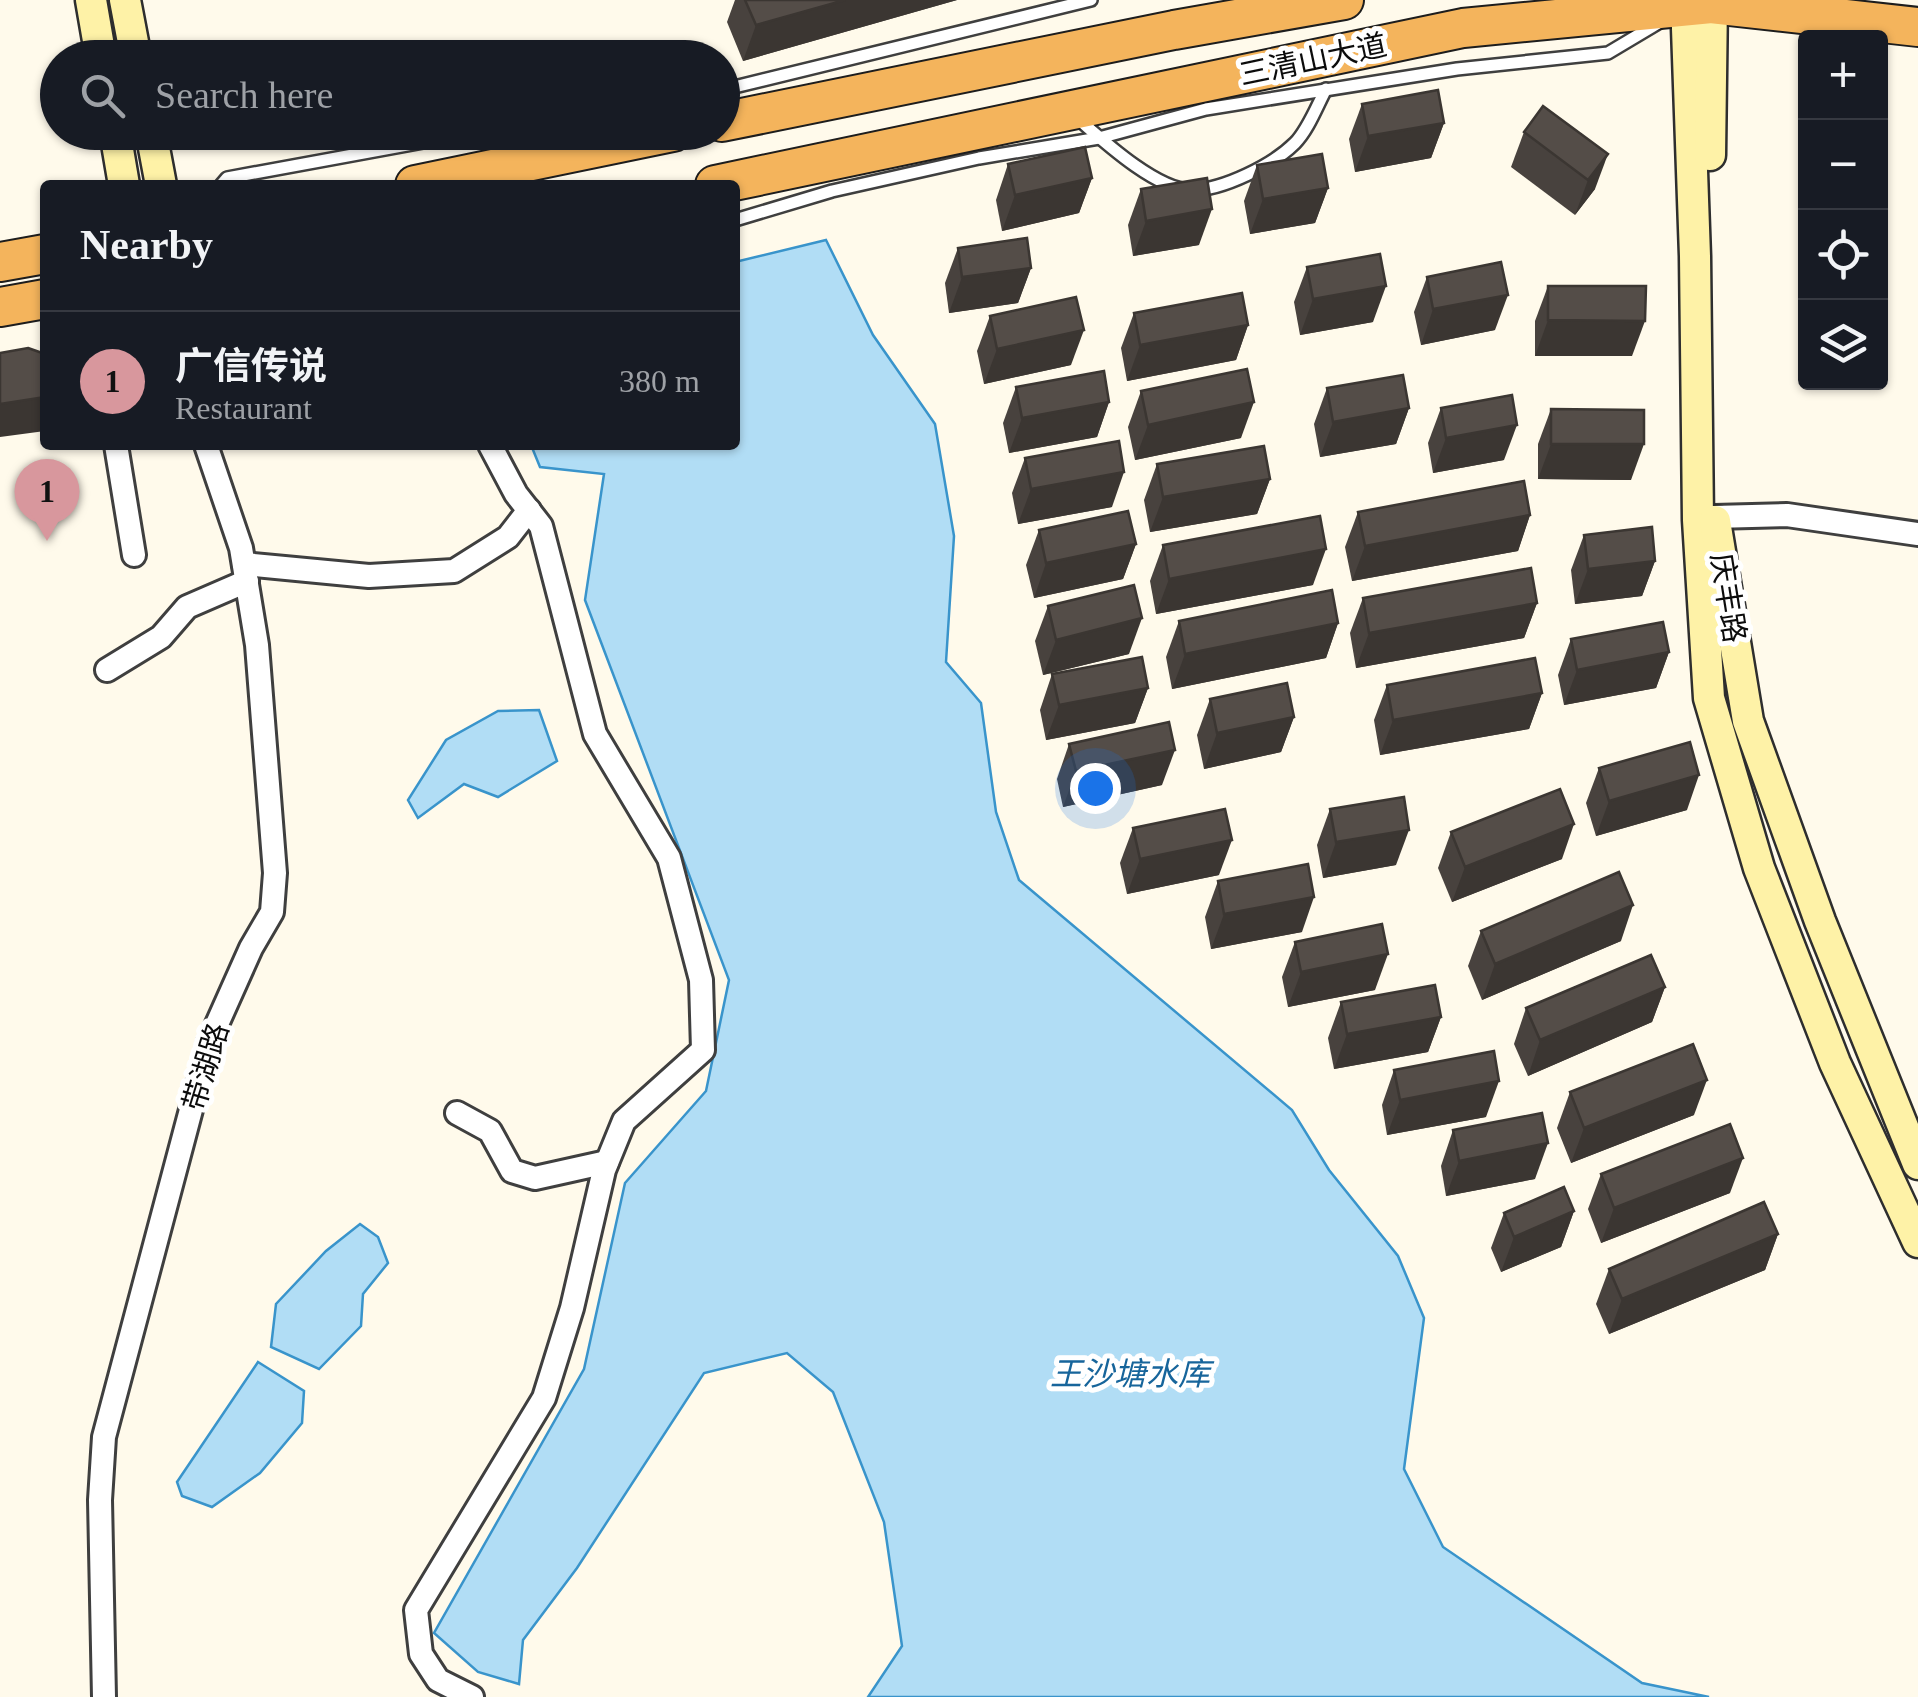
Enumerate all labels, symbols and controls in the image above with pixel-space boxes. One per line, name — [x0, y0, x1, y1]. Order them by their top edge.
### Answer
street label: 三清山大道 — [1236, 28, 1390, 91]
map controls — [1798, 30, 1888, 390]
button: + — [1798, 30, 1888, 120]
search box — [40, 40, 740, 150]
icon: search — [75, 68, 130, 123]
text: Search here — [155, 74, 333, 116]
button: − — [1798, 120, 1888, 210]
button: locate — [1798, 210, 1888, 300]
text: Nearby — [80, 222, 213, 268]
button: layers — [1798, 300, 1888, 390]
text: 广信传说 — [175, 345, 327, 387]
text: 1 — [105, 363, 121, 399]
text: 380 m — [619, 363, 700, 399]
text: Restaurant — [175, 390, 312, 426]
pin: 1 — [15, 458, 80, 541]
street label: 庆丰路 — [1705, 551, 1752, 645]
your location — [1070, 763, 1121, 814]
street label: 带湖路 — [177, 1019, 234, 1115]
water label: 王沙塘水库 — [1050, 1356, 1215, 1392]

